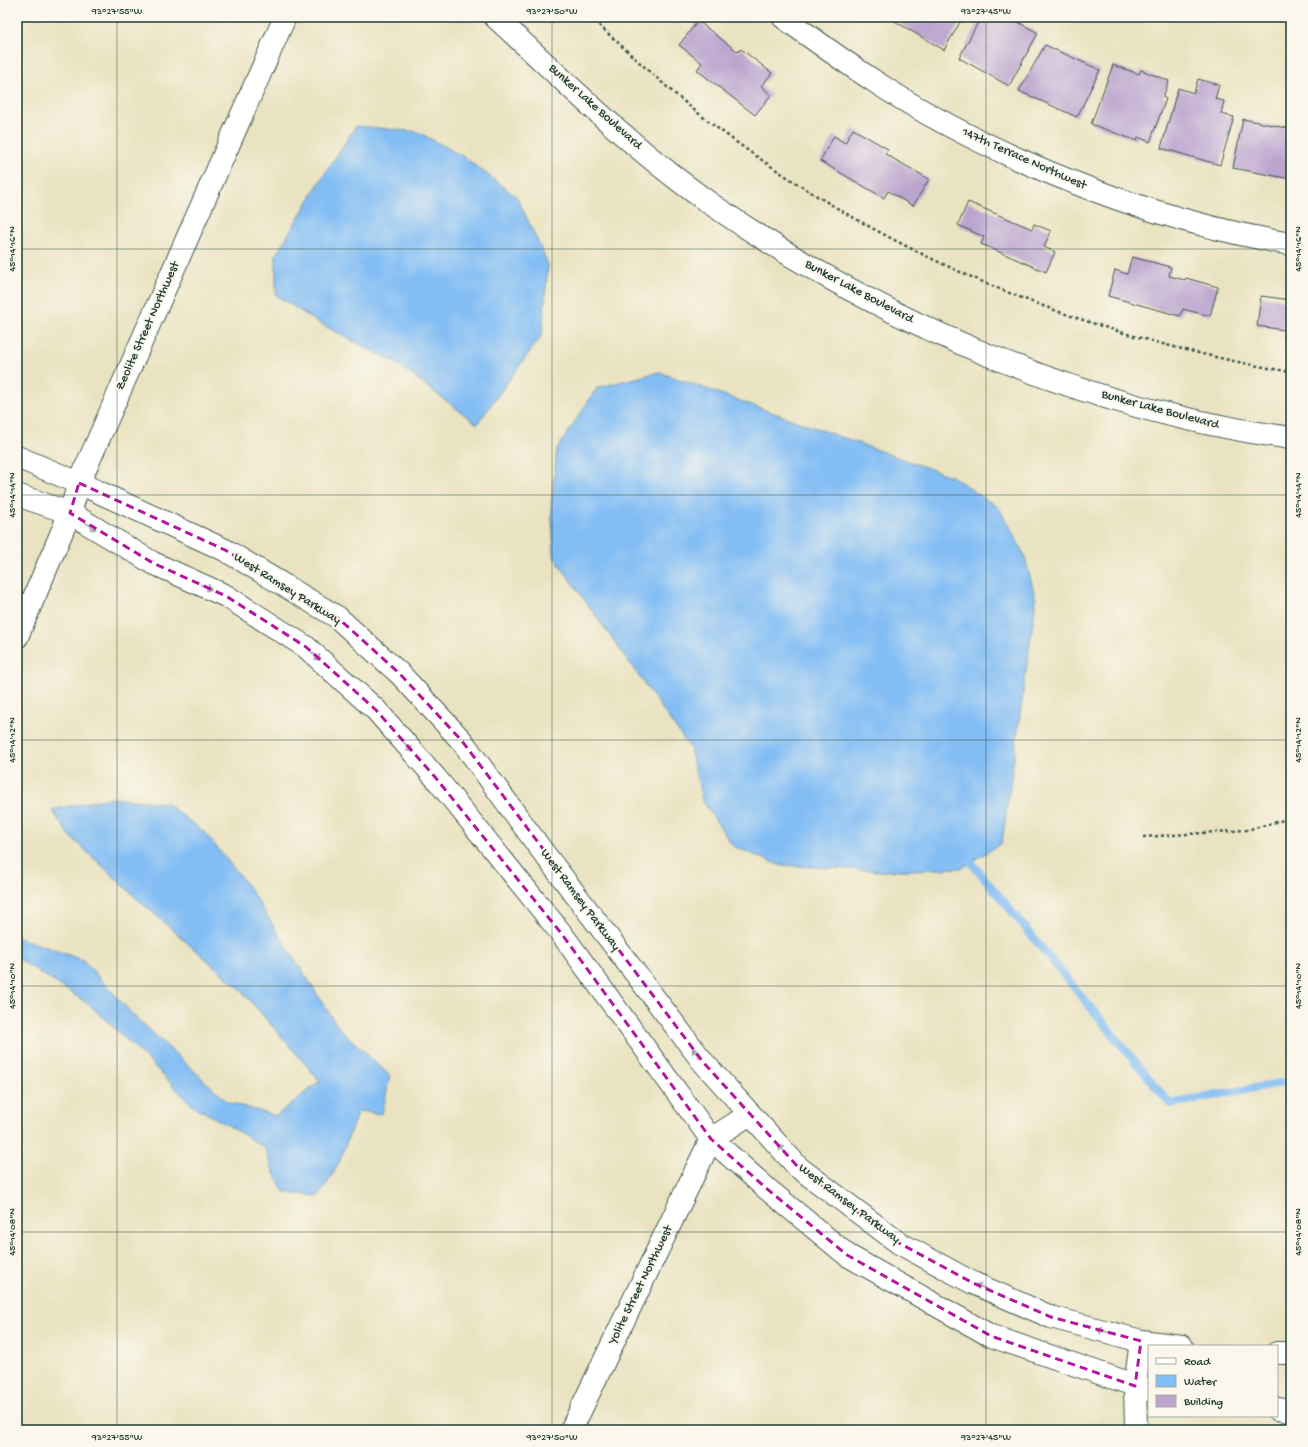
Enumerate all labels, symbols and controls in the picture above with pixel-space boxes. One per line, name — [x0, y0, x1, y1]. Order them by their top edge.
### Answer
text: 93°27'55"W — [91, 6, 143, 18]
text: 93°27'50"W — [526, 6, 578, 18]
text: 93°27'45"W — [960, 6, 1011, 18]
street label: Bunker Lake Boulevard — [544, 60, 646, 154]
street label: 147th Terrace Northwest — [958, 124, 1090, 194]
text: 45°14'16"N — [7, 226, 19, 272]
text: 45°14'16"N — [1293, 226, 1305, 272]
street label: Bunker Lake Boulevard — [801, 257, 917, 328]
street label: Zeolite Street Northwest — [113, 258, 184, 393]
street label: Bunker Lake Boulevard — [1099, 387, 1222, 433]
text: 45°14'14"N — [7, 472, 19, 518]
text: 45°14'14"N — [1293, 472, 1305, 518]
one-way arrow — [85, 522, 96, 530]
street label: West Ramsey Parkway — [231, 550, 344, 628]
one-way arrow — [199, 584, 211, 591]
one-way arrow — [311, 651, 321, 660]
text: 45°14'12"N — [7, 717, 19, 763]
text: 45°14'12"N — [1293, 717, 1305, 763]
one-way arrow — [404, 741, 413, 752]
street label: West Ramsey Parkway — [537, 846, 624, 954]
text: 45°14'10"N — [7, 962, 19, 1009]
text: 45°14'10"N — [1293, 962, 1305, 1009]
one-way arrow — [692, 1048, 701, 1059]
one-way arrow — [778, 1145, 787, 1156]
street label: West Ramsey Parkway — [795, 1161, 903, 1248]
text: 45°14'08"N — [7, 1208, 19, 1256]
text: 45°14'08"N — [1293, 1208, 1305, 1256]
street label: Yolite Street Northwest — [605, 1222, 677, 1348]
one-way arrow — [976, 1282, 988, 1290]
one-way arrow — [1097, 1327, 1110, 1334]
legend — [1148, 1345, 1278, 1417]
text: Road — [1184, 1356, 1211, 1370]
text: Water — [1184, 1376, 1218, 1390]
text: Building — [1183, 1396, 1223, 1410]
text: 93°27'55"W — [91, 1432, 143, 1444]
text: 93°27'50"W — [526, 1432, 578, 1444]
text: 93°27'45"W — [960, 1432, 1011, 1444]

